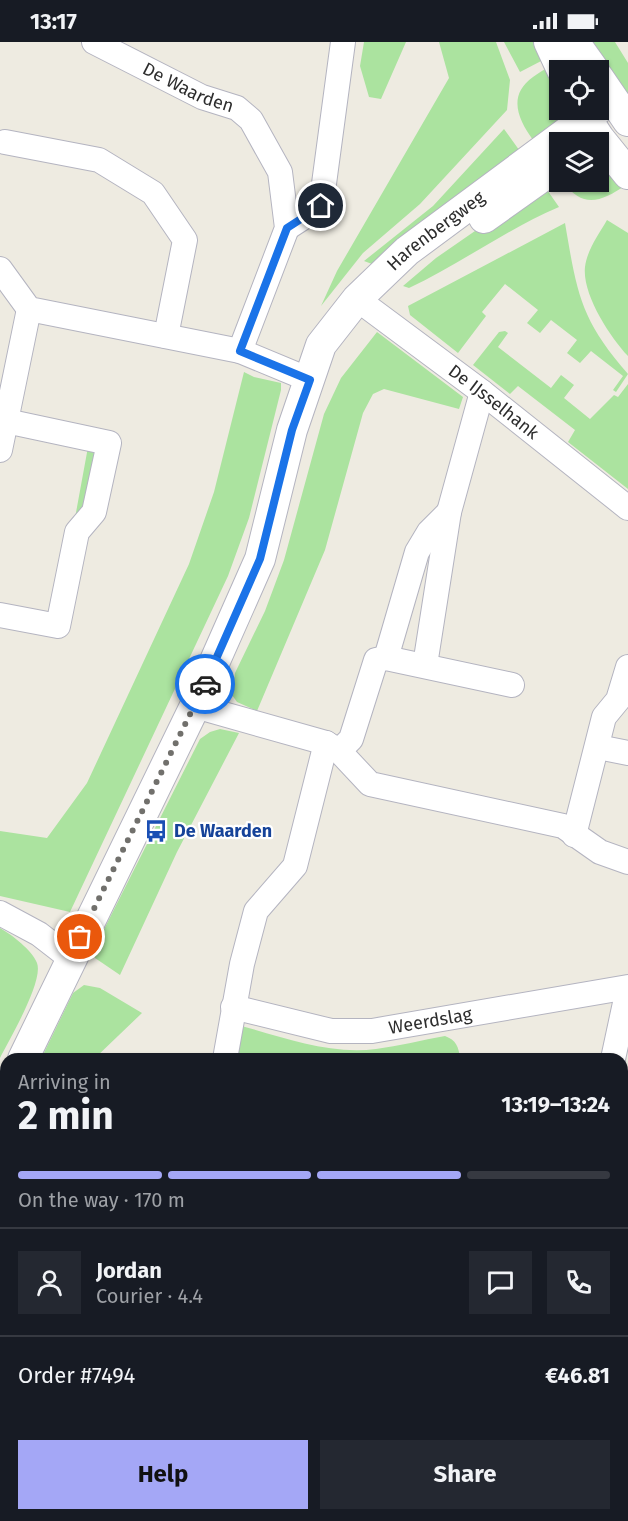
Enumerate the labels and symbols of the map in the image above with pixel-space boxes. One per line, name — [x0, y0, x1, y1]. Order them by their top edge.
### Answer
street label: De Waarden — [139, 58, 236, 117]
pin — [295, 180, 346, 231]
street label: Harenbergweg — [382, 186, 489, 275]
street label: De IJsselhank — [444, 360, 544, 444]
courier — [175, 654, 235, 714]
bus stop icon: De Waarden — [143, 818, 169, 844]
place label: De Waarden — [174, 820, 272, 842]
pin — [54, 911, 105, 962]
street label: Weerdslag — [387, 1003, 474, 1039]

